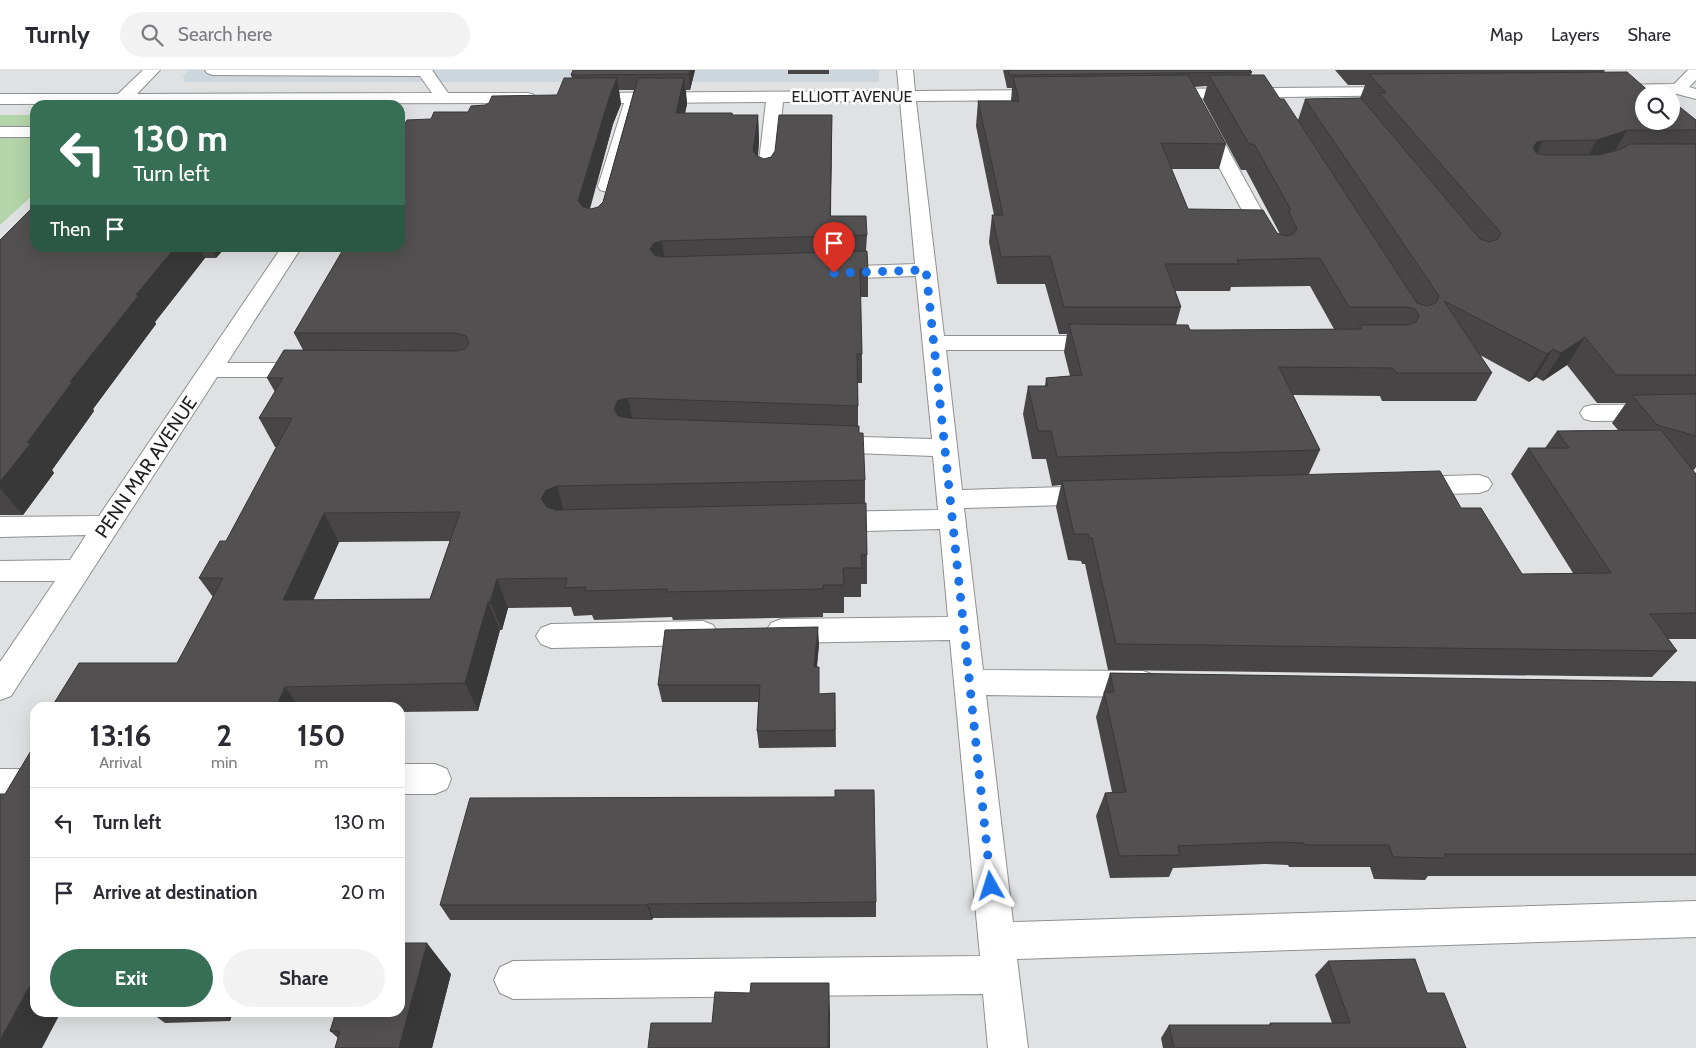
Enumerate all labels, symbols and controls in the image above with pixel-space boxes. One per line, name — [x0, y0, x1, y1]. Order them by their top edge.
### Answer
search box — [120, 12, 470, 57]
text: Turnly — [25, 20, 90, 49]
icon: search — [138, 21, 166, 49]
text: Search here — [178, 23, 272, 46]
text: Map — [1490, 24, 1523, 46]
text: Layers — [1551, 24, 1600, 46]
text: Share — [1628, 24, 1671, 46]
map controls — [1635, 85, 1680, 130]
button: search — [1635, 85, 1680, 130]
street label: ELLIOTT AVENUE — [792, 87, 913, 106]
text: 130 m — [133, 117, 228, 160]
icon: left — [50, 120, 115, 185]
text: Turn left — [133, 160, 210, 187]
icon: arrive — [101, 215, 129, 243]
text: Then — [50, 218, 91, 241]
pin — [813, 222, 855, 273]
icon: arrive — [820, 229, 848, 257]
street label: PENN MAR AVENUE — [90, 392, 202, 542]
text: 13:16 — [90, 717, 151, 754]
text: 2 — [216, 717, 232, 754]
text: 150 — [297, 717, 345, 754]
text: Arrival — [99, 753, 142, 772]
text: min — [211, 753, 237, 772]
text: m — [314, 753, 328, 772]
icon: left — [50, 809, 78, 837]
text: Turn left — [93, 811, 161, 834]
text: 130 m — [334, 811, 385, 834]
position arrow — [964, 859, 1016, 911]
icon: arrive — [50, 879, 78, 907]
text: Arrive at destination — [93, 881, 257, 904]
text: 20 m — [341, 881, 385, 904]
button: Exit — [50, 949, 213, 1007]
button: Share — [223, 949, 385, 1007]

